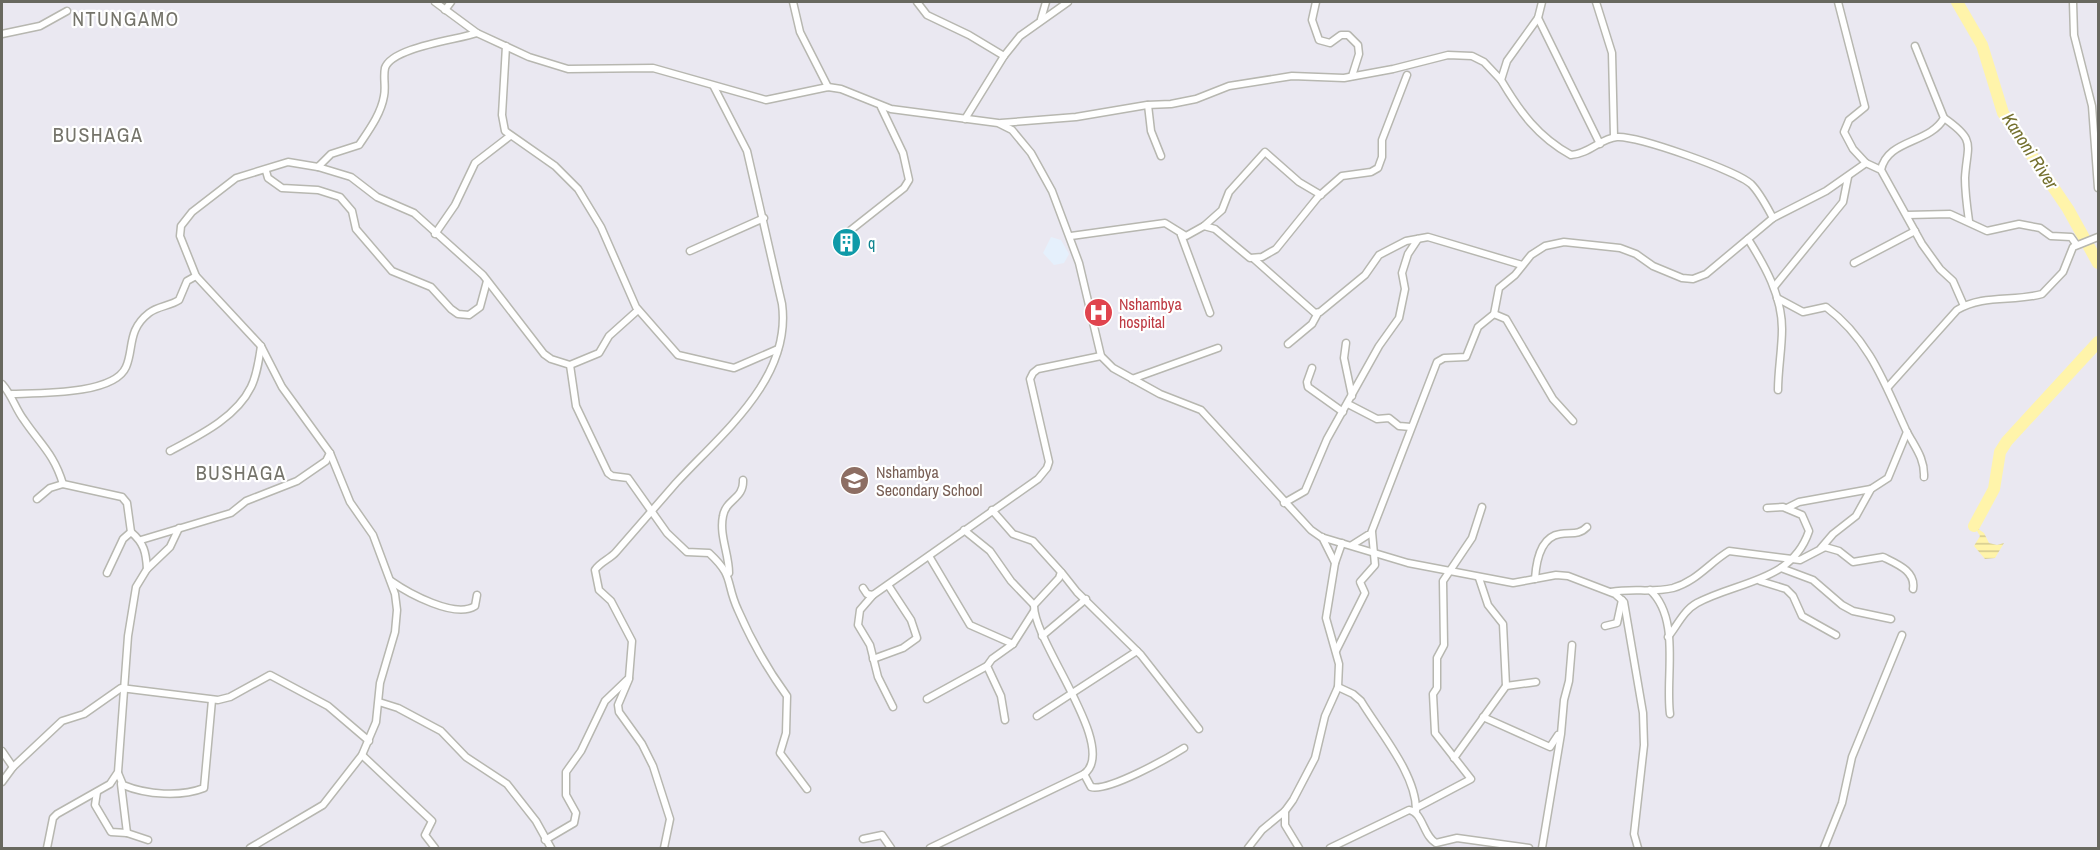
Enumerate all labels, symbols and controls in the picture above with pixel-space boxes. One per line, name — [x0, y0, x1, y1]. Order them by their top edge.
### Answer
district label: NTUNGAMO — [72, 5, 180, 32]
water label: Kanoni River — [1996, 108, 2065, 195]
district label: BUSHAGA — [53, 121, 143, 148]
building icon: q — [831, 227, 863, 259]
place label: q — [868, 232, 875, 254]
place label: Nshambya hospital — [1119, 293, 1182, 333]
hospital icon: Nshambya hospital — [1082, 297, 1114, 329]
district label: BUSHAGA — [196, 459, 286, 486]
place label: Nshambya Secondary School — [876, 461, 983, 501]
school or university icon: Nshambya Secondary School — [839, 465, 871, 497]

